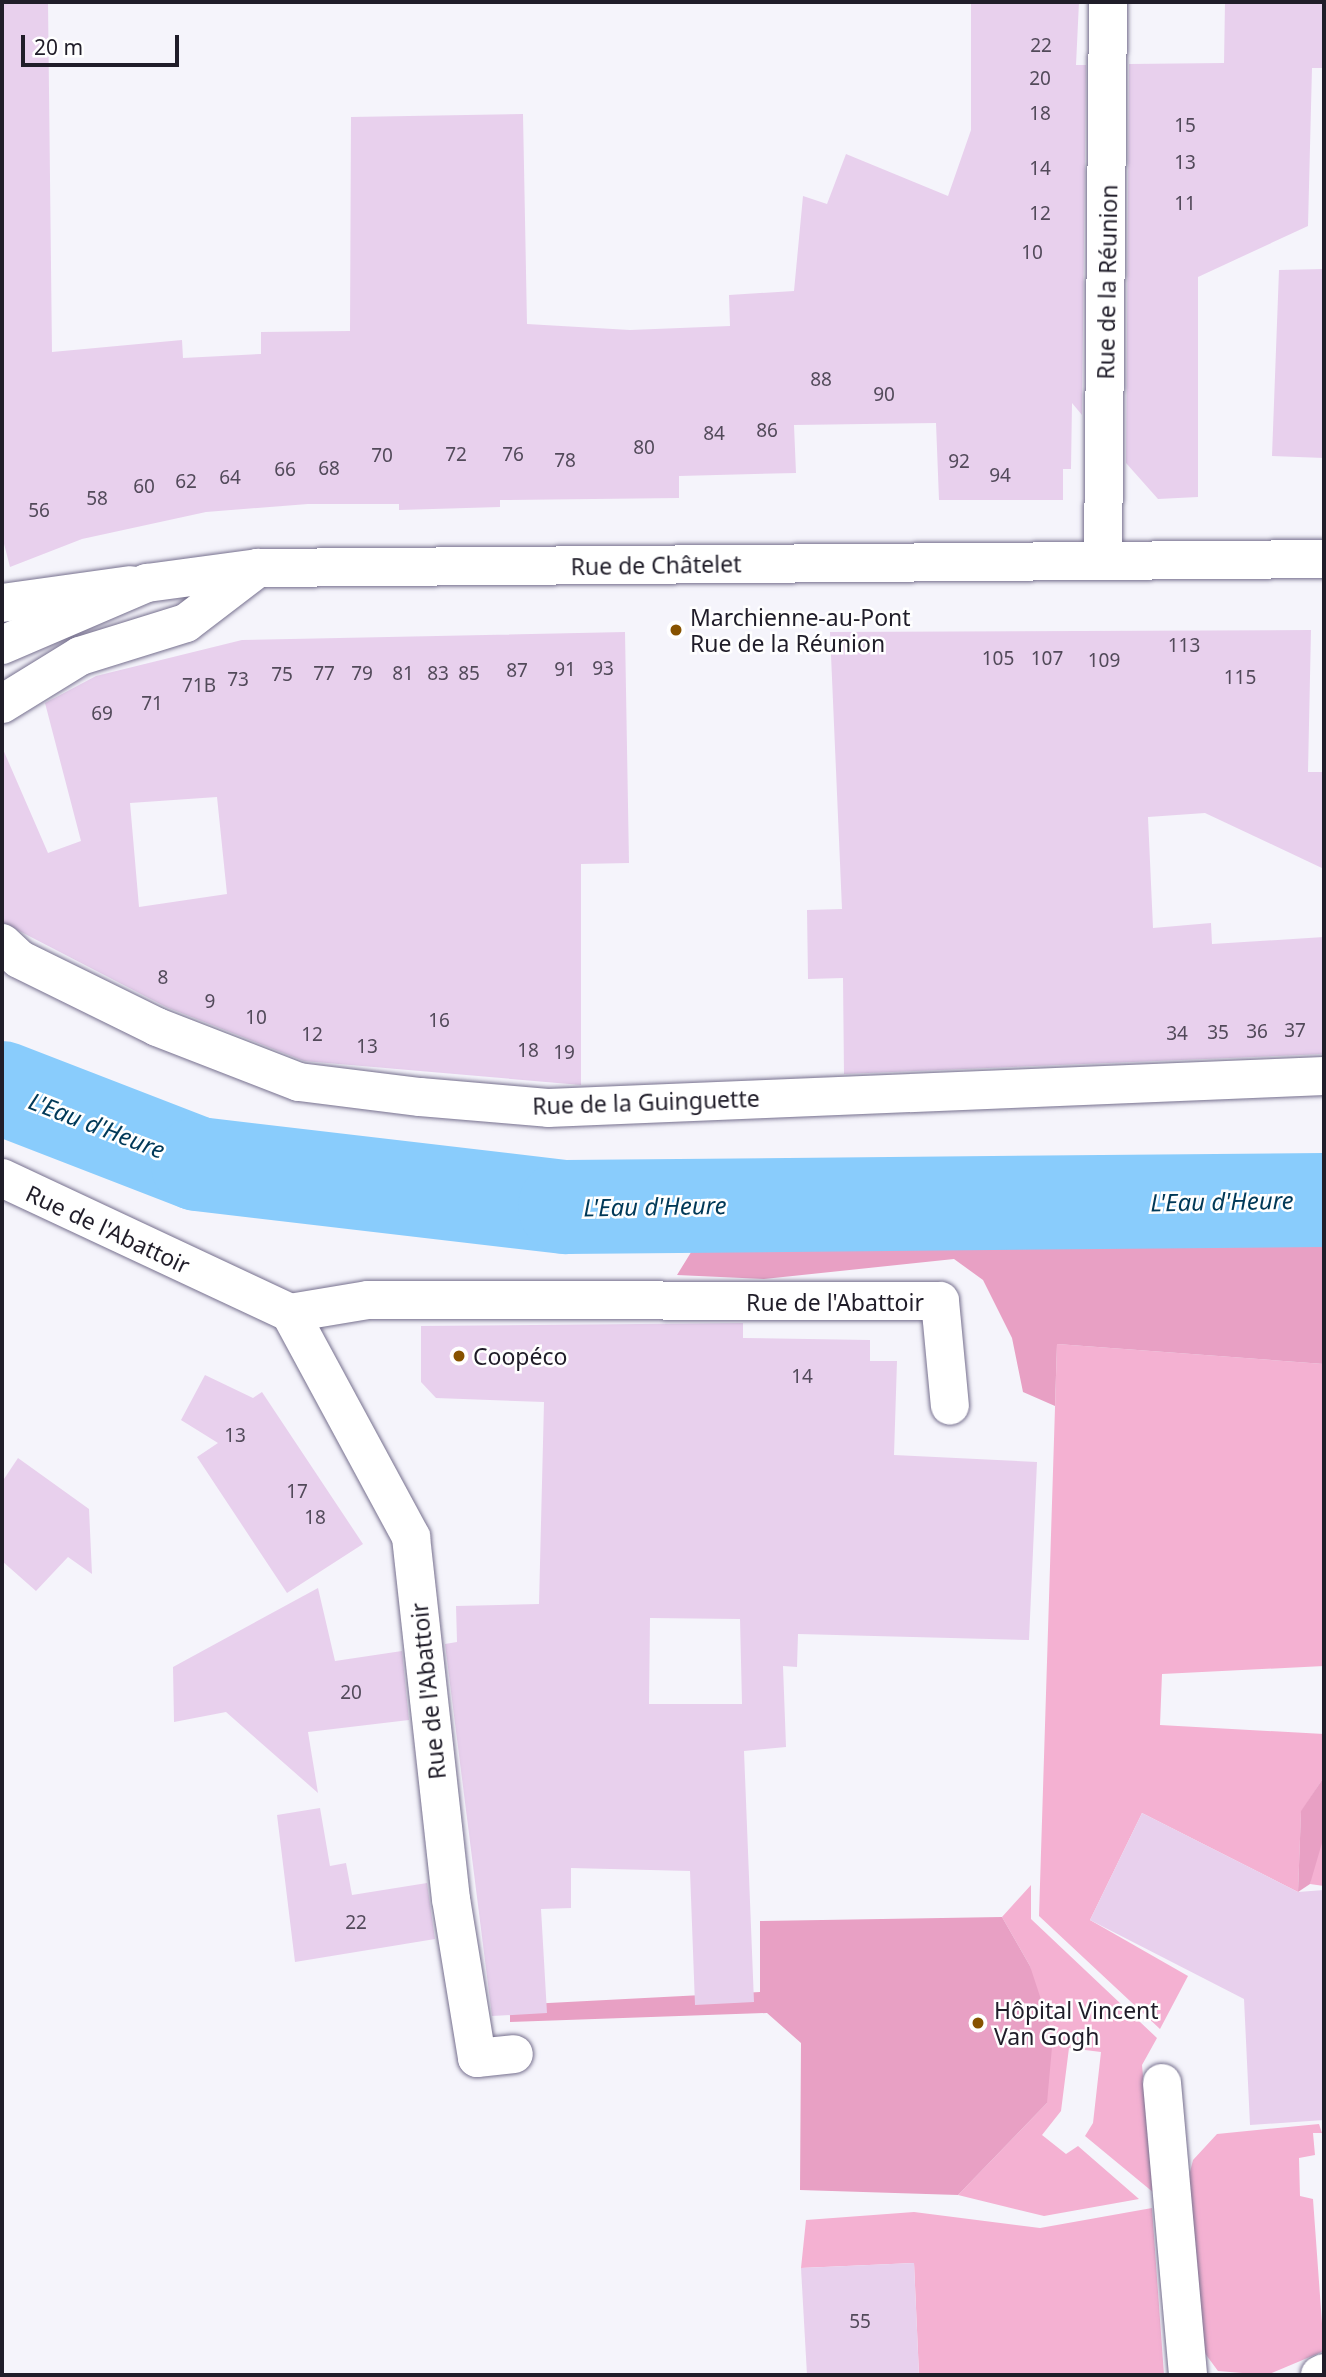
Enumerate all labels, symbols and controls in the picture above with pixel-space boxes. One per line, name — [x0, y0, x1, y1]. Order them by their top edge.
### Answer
scale bar — [24, 21, 182, 65]
text: 20 m — [34, 33, 83, 61]
house number: 22 — [1030, 35, 1052, 57]
house number: 20 — [1029, 68, 1051, 90]
house number: 18 — [1029, 103, 1051, 125]
house number: 15 — [1174, 115, 1196, 137]
house number: 13 — [1174, 152, 1196, 174]
house number: 14 — [1029, 158, 1051, 180]
street label: Rue de la Réunion — [1091, 184, 1123, 380]
house number: 11 — [1174, 193, 1196, 215]
house number: 12 — [1029, 203, 1051, 225]
house number: 10 — [1021, 242, 1043, 264]
house number: 88 — [810, 369, 832, 391]
house number: 90 — [873, 384, 895, 406]
house number: 86 — [756, 420, 778, 442]
house number: 84 — [703, 423, 725, 445]
house number: 80 — [633, 437, 655, 459]
house number: 72 — [445, 444, 467, 466]
house number: 76 — [502, 444, 524, 466]
house number: 70 — [371, 445, 393, 467]
house number: 78 — [554, 450, 576, 472]
house number: 92 — [948, 451, 970, 473]
house number: 68 — [318, 458, 340, 480]
house number: 66 — [274, 459, 296, 481]
house number: 94 — [989, 465, 1011, 487]
house number: 64 — [219, 467, 241, 489]
house number: 62 — [175, 471, 197, 493]
house number: 60 — [133, 476, 155, 498]
house number: 58 — [86, 488, 108, 510]
house number: 56 — [28, 500, 50, 522]
street label: Rue de Châtelet — [570, 550, 742, 580]
place label: Marchienne-au-Pont Rue de la Réunion — [690, 603, 911, 657]
marker: Marchienne-au-Pont Rue de la Réunion — [668, 622, 684, 638]
house number: 113 — [1168, 635, 1200, 657]
house number: 105 — [982, 648, 1014, 670]
house number: 107 — [1031, 648, 1063, 670]
house number: 109 — [1088, 650, 1120, 672]
house number: 93 — [592, 658, 614, 680]
house number: 91 — [554, 659, 576, 681]
house number: 87 — [506, 660, 528, 682]
house number: 77 — [313, 663, 335, 685]
house number: 79 — [351, 663, 373, 685]
house number: 81 — [392, 663, 414, 685]
house number: 83 — [427, 663, 449, 685]
house number: 85 — [458, 663, 480, 685]
house number: 75 — [271, 664, 293, 686]
house number: 115 — [1224, 667, 1256, 689]
house number: 73 — [227, 669, 249, 691]
house number: 71B — [182, 675, 216, 697]
house number: 71 — [141, 693, 163, 715]
house number: 69 — [91, 703, 113, 725]
house number: 8 — [158, 967, 168, 989]
house number: 9 — [205, 991, 215, 1013]
house number: 10 — [245, 1007, 267, 1029]
house number: 16 — [428, 1010, 450, 1032]
house number: 37 — [1284, 1020, 1306, 1042]
house number: 36 — [1246, 1021, 1268, 1043]
house number: 35 — [1207, 1022, 1229, 1044]
house number: 34 — [1166, 1023, 1188, 1045]
house number: 12 — [301, 1024, 323, 1046]
house number: 13 — [356, 1036, 378, 1058]
house number: 18 — [517, 1040, 539, 1062]
house number: 19 — [553, 1042, 575, 1064]
street label: Rue de la Guinguette — [532, 1084, 760, 1120]
water label: L'Eau d'Heure — [25, 1086, 169, 1164]
street label: Rue de l'Abattoir — [22, 1179, 194, 1279]
water label: L'Eau d'Heure — [1150, 1185, 1294, 1217]
water label: L'Eau d'Heure — [583, 1190, 727, 1222]
street label: Rue de l'Abattoir — [746, 1288, 924, 1316]
place label: Coopéco — [473, 1342, 567, 1370]
marker: Coopéco — [451, 1348, 467, 1364]
house number: 14 — [791, 1366, 813, 1388]
house number: 13 — [224, 1425, 246, 1447]
house number: 17 — [286, 1481, 308, 1503]
house number: 18 — [304, 1507, 326, 1529]
street label: Rue de l'Abattoir — [405, 1601, 451, 1781]
house number: 20 — [340, 1682, 362, 1704]
house number: 22 — [345, 1912, 367, 1934]
place label: Hôpital Vincent Van Gogh — [994, 1996, 1159, 2050]
marker: Hôpital Vincent Van Gogh — [968, 2013, 988, 2033]
house number: 55 — [849, 2311, 871, 2333]

